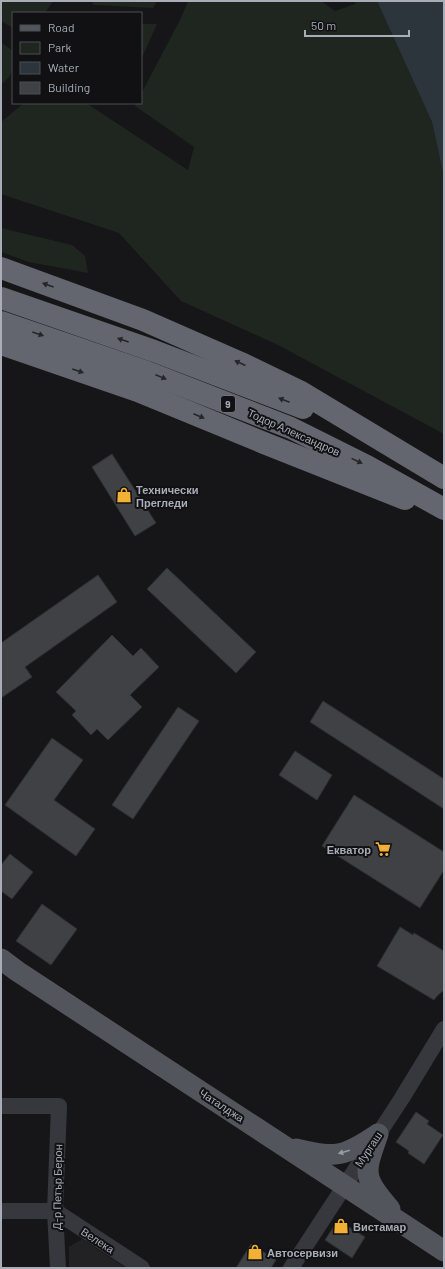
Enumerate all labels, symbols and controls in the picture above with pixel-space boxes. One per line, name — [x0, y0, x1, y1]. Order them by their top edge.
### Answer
legend — [12, 12, 142, 104]
scale bar — [305, 12, 409, 38]
text: 50 m — [311, 18, 336, 32]
text: Road — [48, 20, 75, 34]
text: Park — [48, 40, 72, 54]
text: Water — [48, 60, 80, 74]
text: Building — [48, 80, 90, 94]
one-way arrow — [41, 282, 53, 288]
one-way arrow — [32, 331, 44, 337]
one-way arrow — [117, 336, 129, 342]
one-way arrow — [234, 360, 245, 366]
one-way arrow — [72, 368, 84, 374]
one-way arrow — [155, 375, 167, 381]
road number: 9 — [221, 396, 235, 412]
one-way arrow — [278, 397, 290, 403]
street label: Тодор Александров — [246, 406, 342, 458]
one-way arrow — [194, 413, 205, 419]
one-way arrow — [352, 458, 363, 464]
place label: Технически Прегледи — [136, 483, 198, 509]
shop icon: Технически Прегледи — [115, 486, 133, 504]
supermarket icon: Екватор — [374, 840, 392, 858]
place label: Екватор — [327, 843, 371, 856]
street label: Чаталджа — [197, 1086, 247, 1125]
street label: Мургаш — [352, 1129, 385, 1169]
street label: Д-р Петър Берон — [50, 1144, 64, 1230]
one-way arrow — [337, 1149, 349, 1155]
shop icon: Вистамар — [332, 1217, 350, 1235]
place label: Вистамар — [353, 1220, 406, 1233]
street label: Велека — [79, 1225, 118, 1256]
shop icon: Автосервизи — [246, 1243, 264, 1261]
place label: Автосервизи — [267, 1246, 338, 1259]

